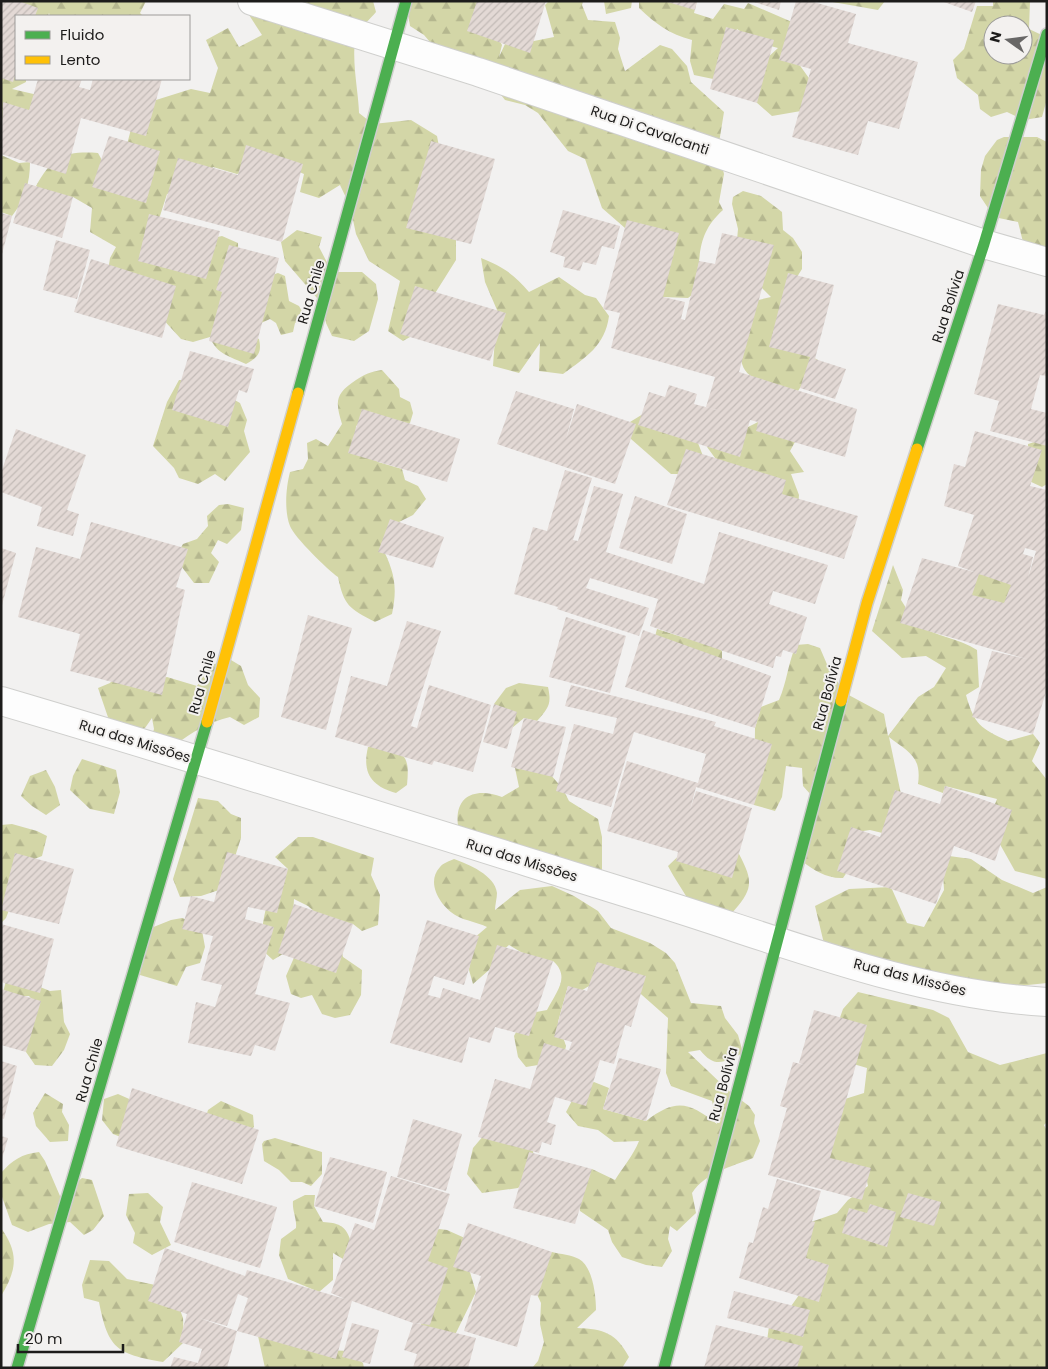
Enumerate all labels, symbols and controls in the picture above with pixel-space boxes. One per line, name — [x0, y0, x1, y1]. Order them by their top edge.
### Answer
legend — [15, 15, 190, 80]
north arrow — [983, 15, 1033, 65]
text: Fluido — [60, 24, 104, 45]
text: N — [984, 29, 1006, 44]
text: Lento — [60, 49, 100, 70]
street label: Rua Di Cavalcanti — [588, 100, 712, 160]
street label: Rua Chile — [292, 257, 330, 326]
street label: Rua Bolívia — [927, 267, 969, 345]
street label: Rua Chile — [183, 647, 221, 716]
street label: Rua Bolívia — [808, 654, 846, 732]
street label: Rua das Missões — [77, 715, 193, 767]
street label: Rua das Missões — [464, 834, 580, 886]
street label: Rua das Missões — [851, 953, 969, 1001]
street label: Rua Chile — [70, 1035, 108, 1104]
street label: Rua Bolívia — [704, 1045, 742, 1123]
scale bar — [18, 1322, 122, 1354]
text: 20 m — [25, 1328, 63, 1349]

